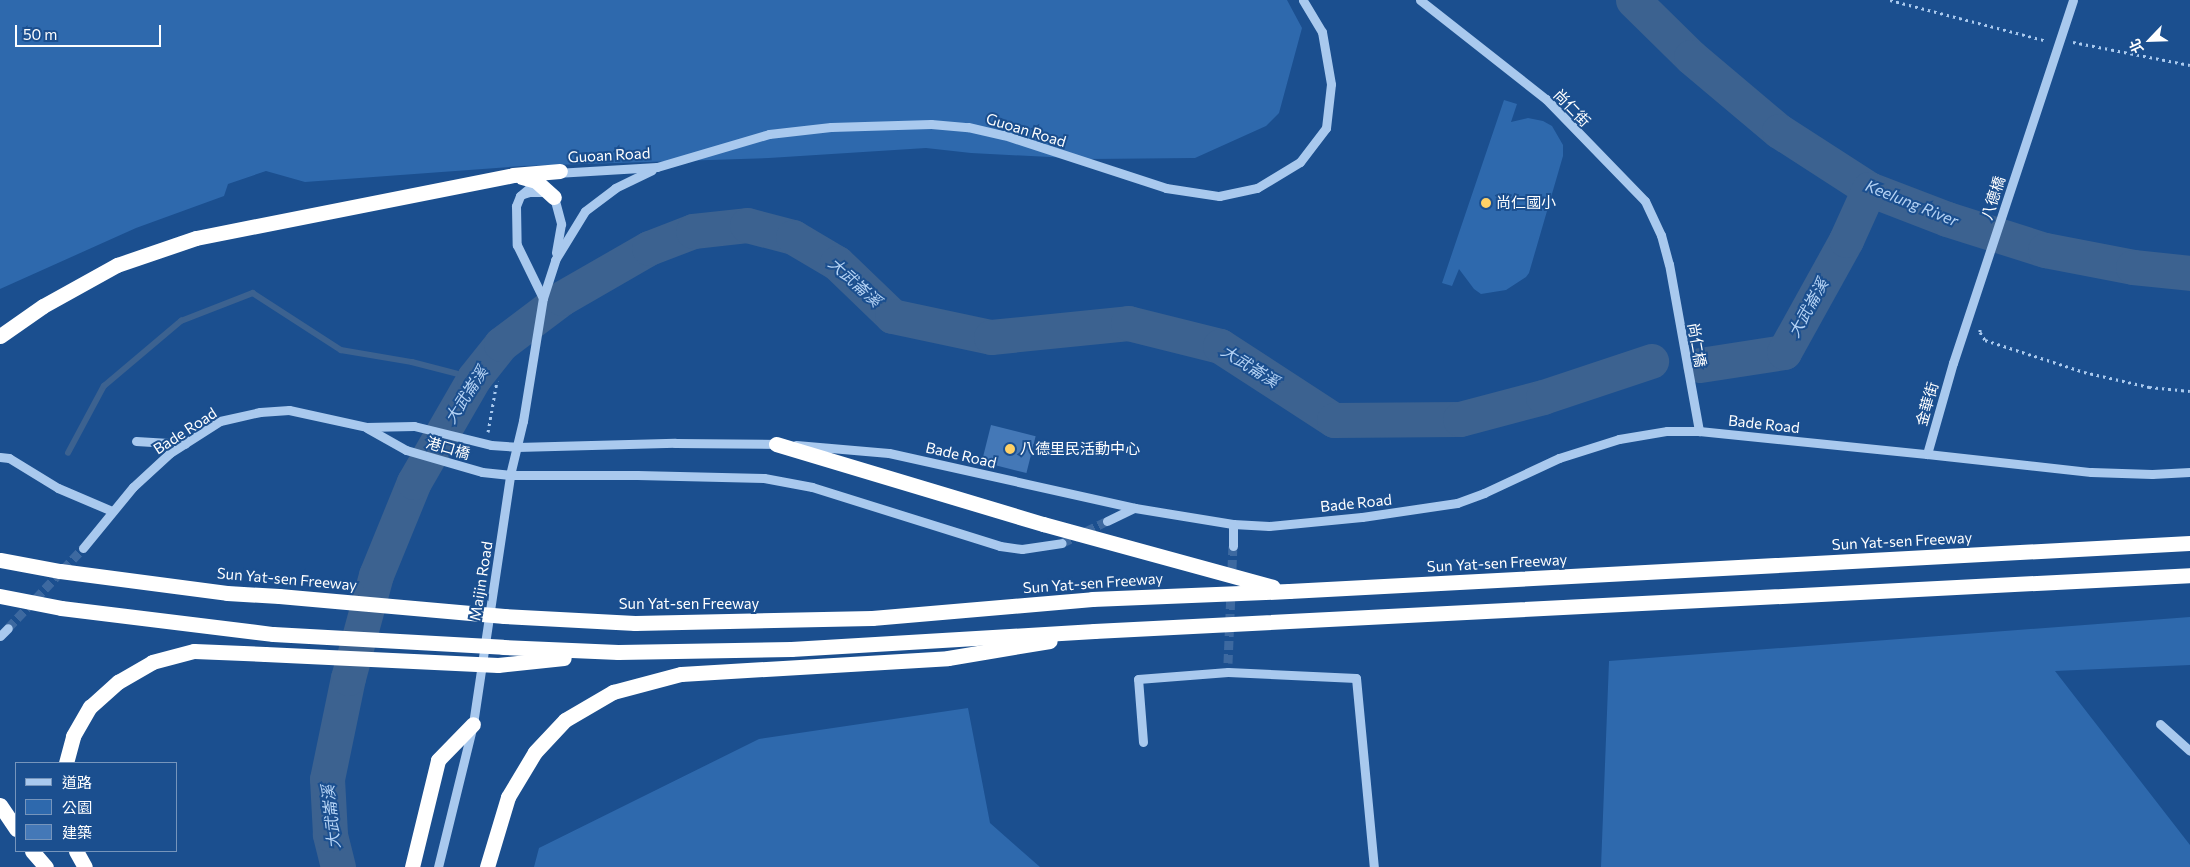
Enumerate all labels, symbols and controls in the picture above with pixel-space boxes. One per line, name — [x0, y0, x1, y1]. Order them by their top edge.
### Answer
scale bar — [18, 15, 164, 47]
north arrow — [2125, 15, 2175, 65]
text: 50 m — [23, 25, 57, 43]
text: 北 — [2125, 36, 2146, 56]
street label: 尚仁街 — [1550, 86, 1594, 130]
street label: Guoan Road — [984, 109, 1068, 151]
street label: Guoan Road — [567, 144, 651, 166]
street label: 八德橋 — [1977, 174, 2009, 222]
water label: Keelung River — [1863, 176, 1961, 230]
place label: 尚仁國小 — [1496, 194, 1556, 212]
marker: 尚仁國小 — [1480, 197, 1492, 209]
water label: 大武崙溪 — [825, 253, 885, 311]
water label: 大武崙溪 — [1784, 275, 1832, 341]
street label: 尚仁橋 — [1684, 321, 1710, 369]
water label: 大武崙溪 — [1218, 341, 1282, 391]
water label: 大武崙溪 — [441, 363, 491, 427]
street label: 金華街 — [1912, 380, 1942, 428]
street label: Bade Road — [150, 404, 220, 458]
street label: Bade Road — [1727, 411, 1801, 437]
street label: 港口橋 — [424, 433, 472, 463]
street label: Bade Road — [924, 438, 998, 472]
place label: 八德里民活動中心 — [1020, 440, 1140, 458]
marker: 八德里民活動中心 — [1004, 443, 1016, 455]
street label: Bade Road — [1319, 490, 1393, 516]
street label: Sun Yat-sen Freeway — [1831, 528, 1973, 554]
street label: Maijin Road — [466, 540, 496, 622]
street label: Sun Yat-sen Freeway — [1426, 550, 1568, 576]
street label: Sun Yat-sen Freeway — [216, 564, 358, 594]
street label: Sun Yat-sen Freeway — [1022, 569, 1164, 597]
street label: Sun Yat-sen Freeway — [619, 595, 759, 613]
legend — [15, 762, 178, 852]
text: 道路 — [62, 773, 92, 791]
water label: 大武崙溪 — [318, 784, 344, 850]
text: 公園 — [62, 798, 92, 816]
text: 建築 — [62, 823, 92, 841]

